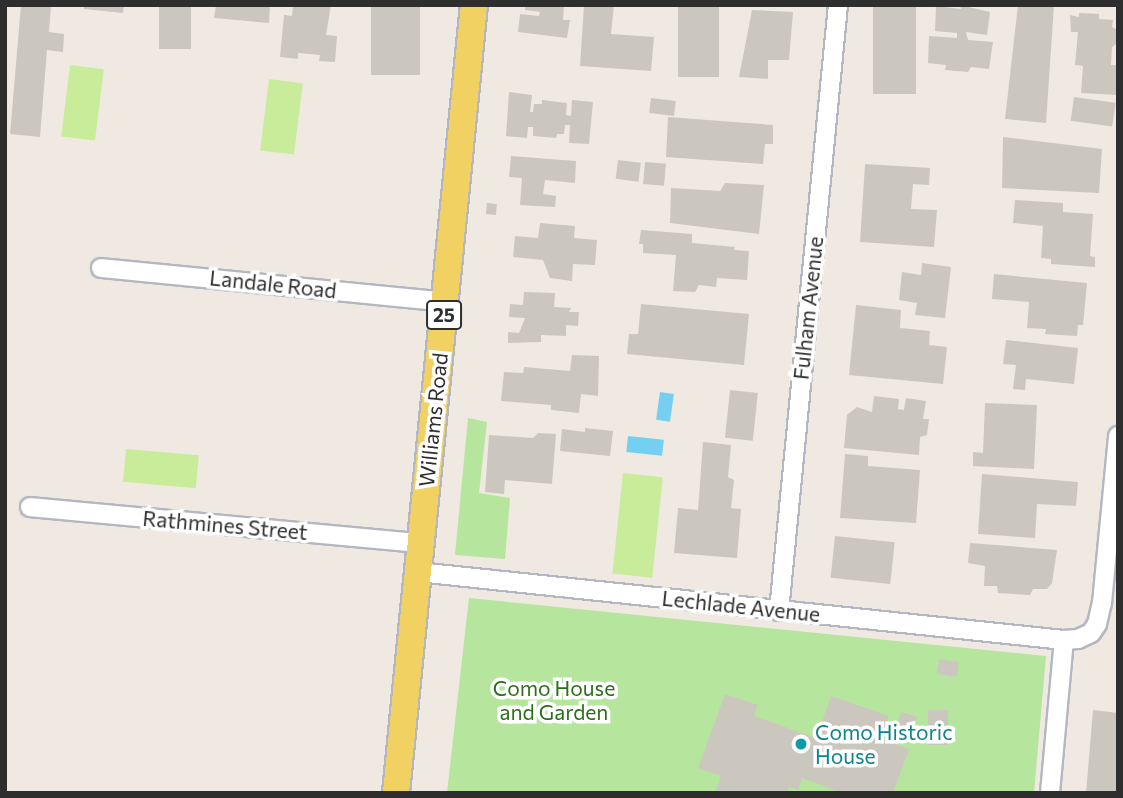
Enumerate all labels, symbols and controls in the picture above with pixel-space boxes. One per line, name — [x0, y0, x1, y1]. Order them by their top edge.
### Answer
street label: Fulham Avenue — [788, 235, 828, 381]
street label: Landale Road — [208, 265, 338, 303]
road number: 25 — [425, 300, 463, 330]
street label: Williams Road — [413, 352, 453, 488]
street label: Rathmines Street — [142, 505, 308, 545]
street label: Lechlade Avenue — [661, 585, 821, 627]
park label: Como House and Garden — [493, 675, 615, 725]
place label: Como Historic House — [815, 719, 953, 769]
marker: Como Historic House — [793, 736, 809, 752]

